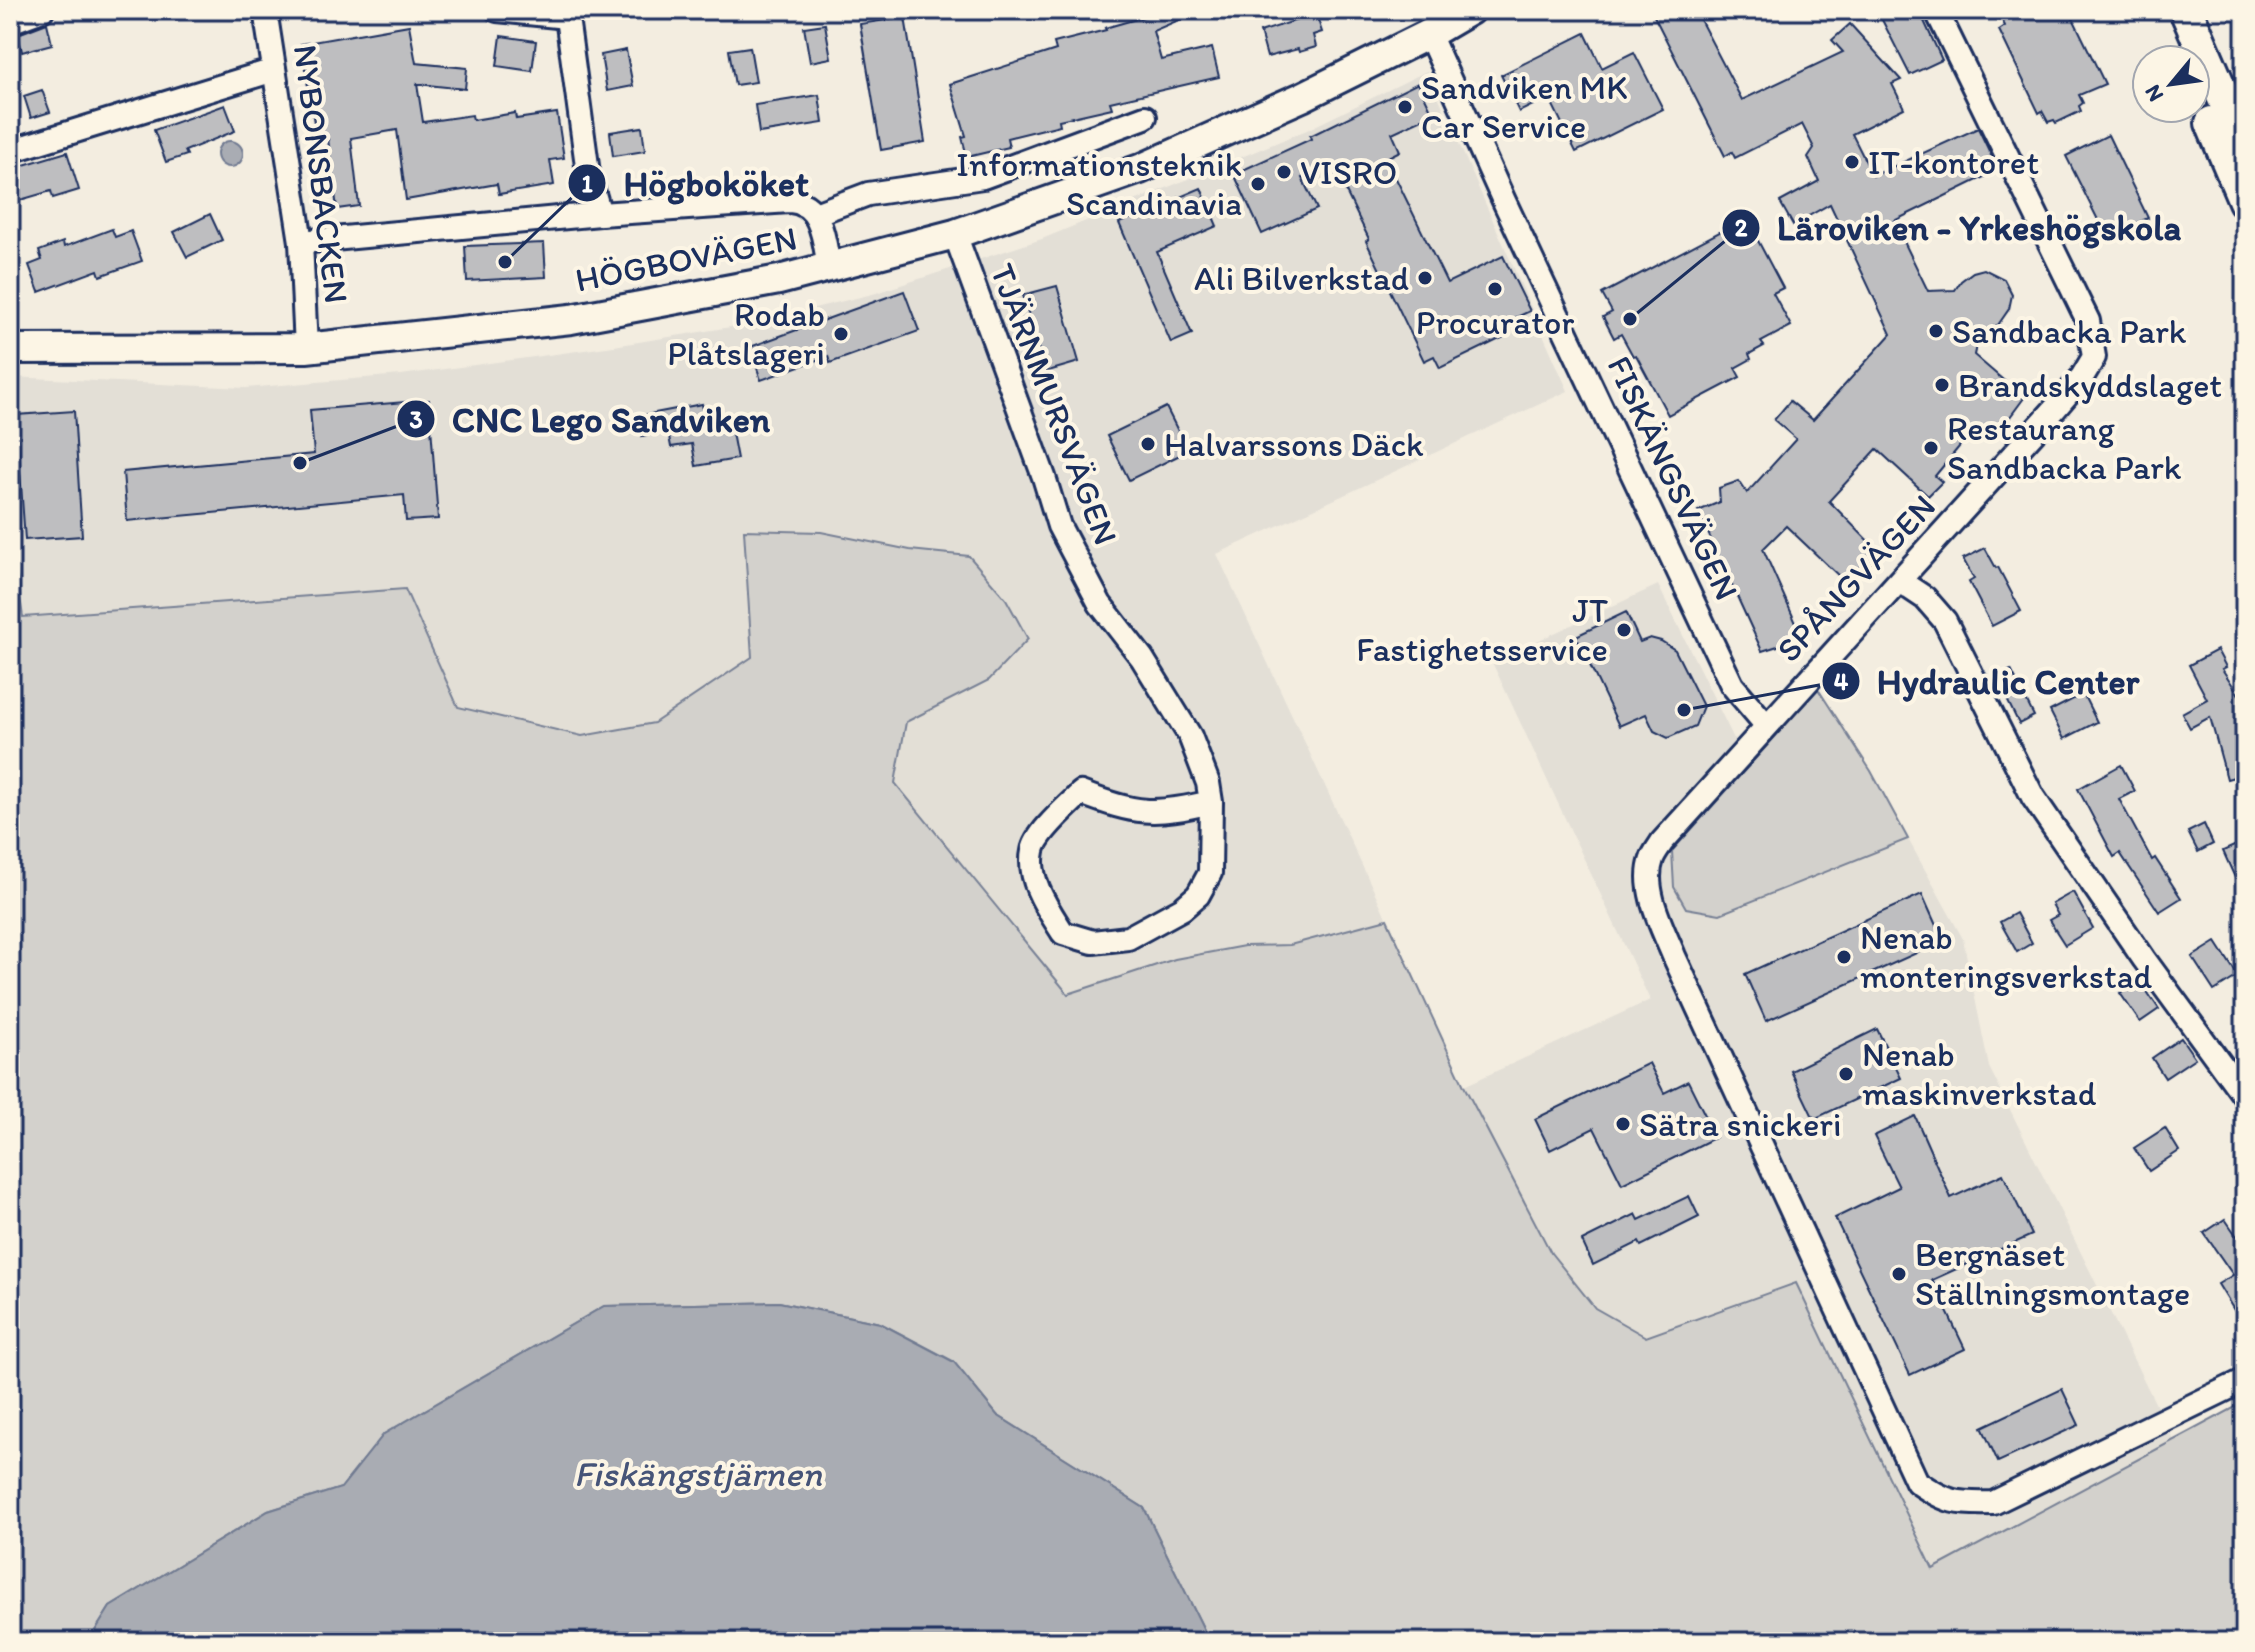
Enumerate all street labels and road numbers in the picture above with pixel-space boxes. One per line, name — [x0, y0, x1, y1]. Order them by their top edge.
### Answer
street label: NYBONSBACKEN — [285, 42, 357, 306]
street label: HÖGBOVÄGEN — [572, 217, 800, 301]
street label: TJÄRNMURSVÄGEN — [982, 258, 1126, 550]
street label: FISKÄNGSVÄGEN — [1599, 350, 1747, 606]
street label: SPÅNGVÄGEN — [1768, 486, 1944, 670]

